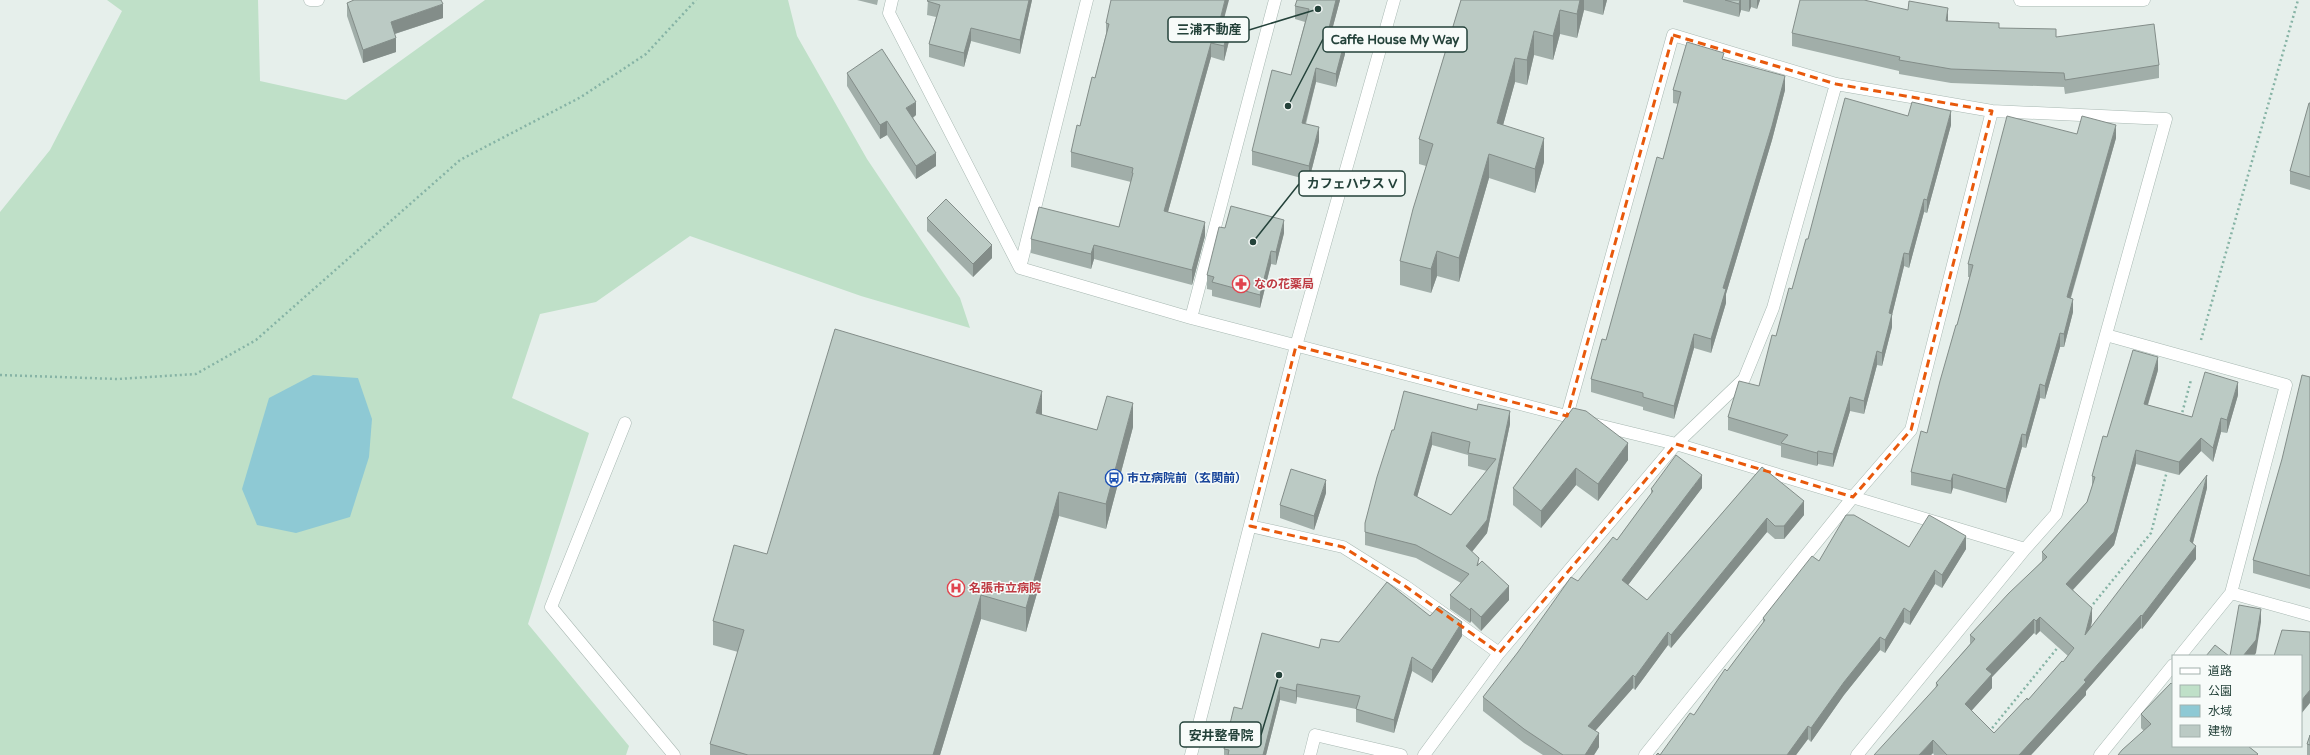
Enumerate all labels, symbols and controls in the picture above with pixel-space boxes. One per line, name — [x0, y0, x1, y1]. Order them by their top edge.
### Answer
callout: 三浦不動産 — [1168, 17, 1249, 42]
text: 三浦不動産 — [1176, 22, 1242, 38]
callout: Caffe House My Way — [1323, 27, 1467, 52]
text: Caffe House My Way — [1331, 32, 1459, 48]
callout: カフェハウス V — [1299, 171, 1405, 196]
text: カフェハウス V — [1307, 176, 1397, 192]
pharmacy icon: なの花薬局 — [1231, 274, 1251, 294]
place label: なの花薬局 — [1254, 277, 1314, 291]
bus stop icon: 市立病院前（玄関前） — [1104, 468, 1124, 488]
place label: 市立病院前（玄関前） — [1127, 471, 1247, 485]
hospital icon: 名張市立病院 — [946, 578, 966, 598]
place label: 名張市立病院 — [969, 581, 1041, 595]
legend — [2172, 655, 2302, 747]
text: 道路 — [2208, 664, 2232, 678]
text: 公園 — [2208, 684, 2232, 698]
text: 水域 — [2208, 704, 2232, 718]
callout: 安井整骨院 — [1180, 722, 1261, 747]
text: 建物 — [2208, 724, 2232, 738]
text: 安井整骨院 — [1188, 728, 1254, 744]

